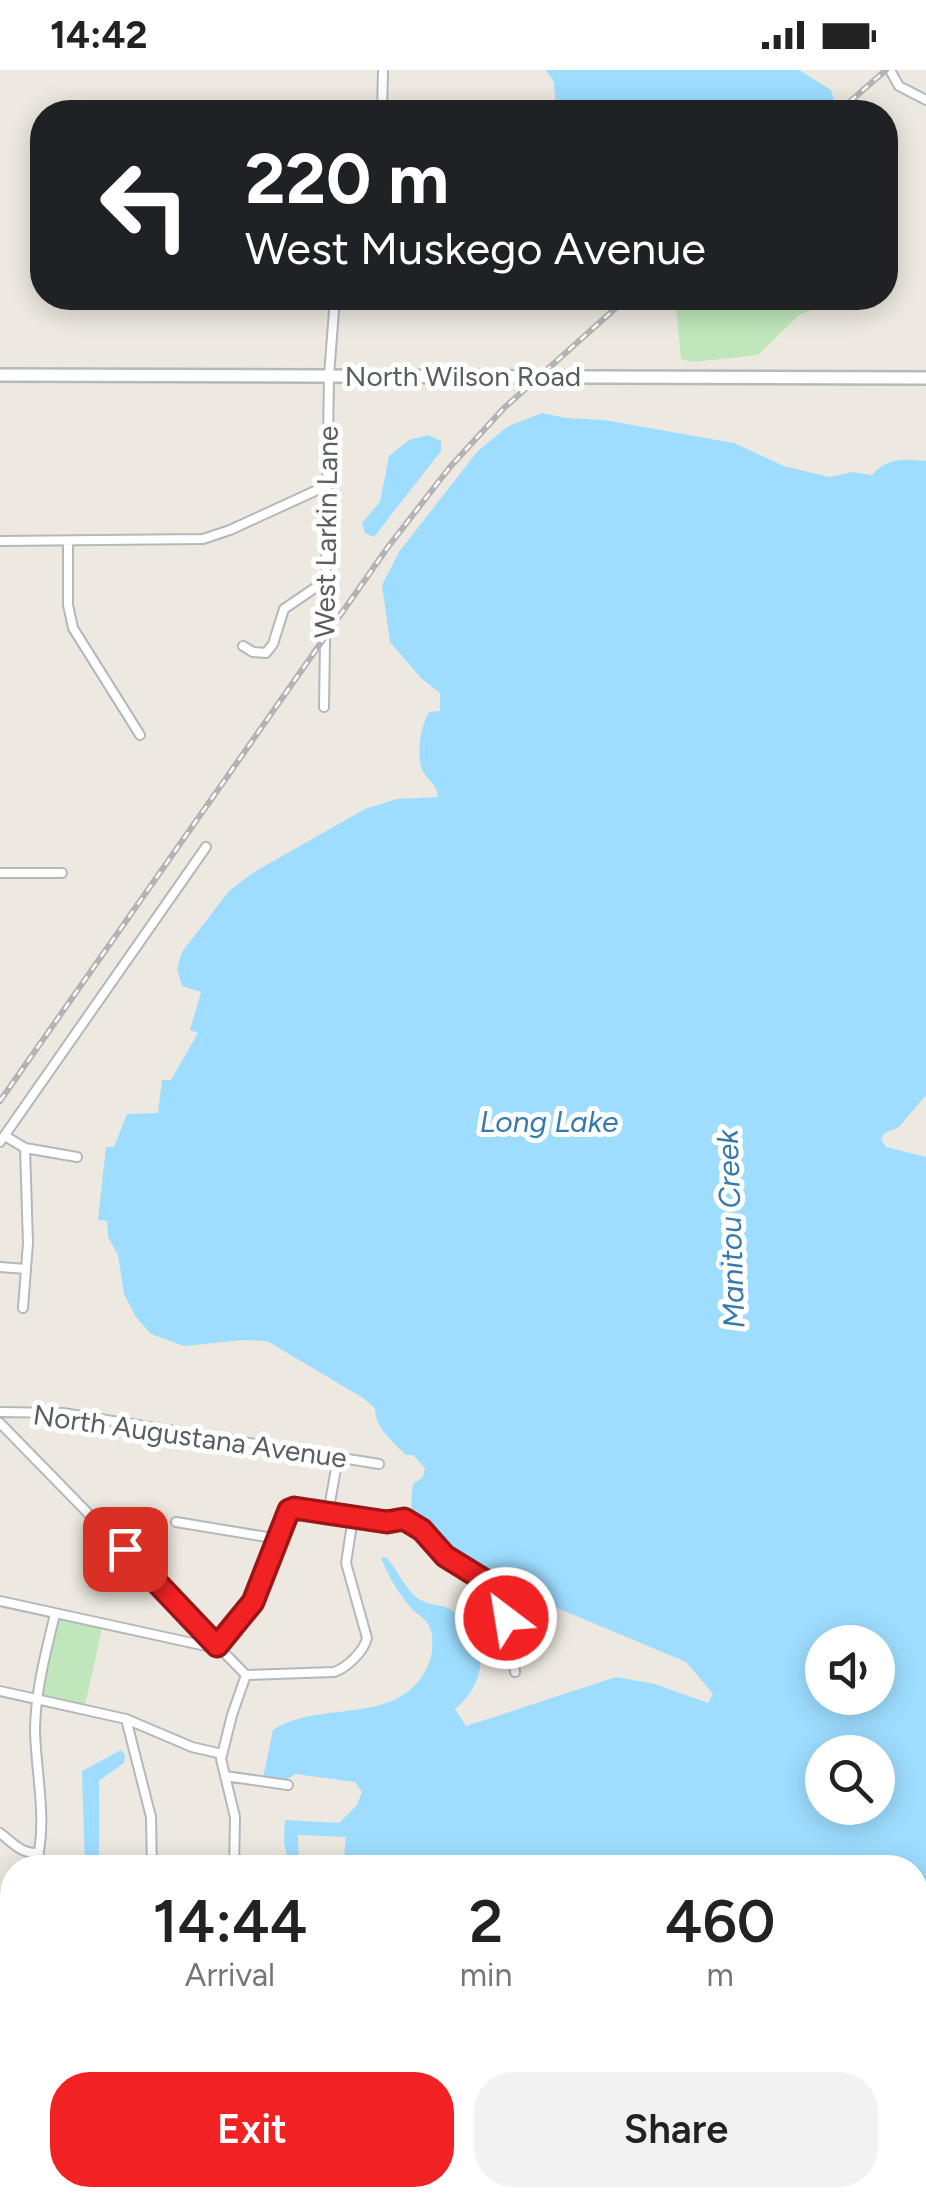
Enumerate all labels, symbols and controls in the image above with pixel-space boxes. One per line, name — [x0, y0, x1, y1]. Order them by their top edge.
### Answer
text: 14:42 — [50, 12, 148, 58]
text: 220 m — [245, 136, 449, 221]
icon: left — [80, 140, 210, 270]
text: West Muskego Avenue — [245, 221, 706, 275]
street label: North Wilson Road — [345, 359, 581, 393]
street label: West Larkin Lane — [307, 426, 345, 638]
water label: Long Lake — [480, 1103, 618, 1140]
water label: Manitou Creek — [708, 1127, 752, 1329]
street label: North Augustana Avenue — [31, 1397, 349, 1475]
pin — [83, 1507, 168, 1592]
icon: arrive — [98, 1522, 153, 1577]
position arrow — [454, 1566, 558, 1670]
map controls — [805, 1625, 895, 1825]
button: sound — [805, 1625, 895, 1715]
button: search — [805, 1735, 895, 1825]
text: 14:44 — [152, 1885, 307, 1957]
text: 2 — [469, 1885, 503, 1957]
text: 460 — [665, 1885, 776, 1957]
text: Arrival — [185, 1956, 275, 1994]
text: min — [460, 1956, 512, 1994]
text: m — [707, 1956, 734, 1994]
button: Exit — [50, 2072, 454, 2187]
button: Share — [474, 2072, 878, 2187]

